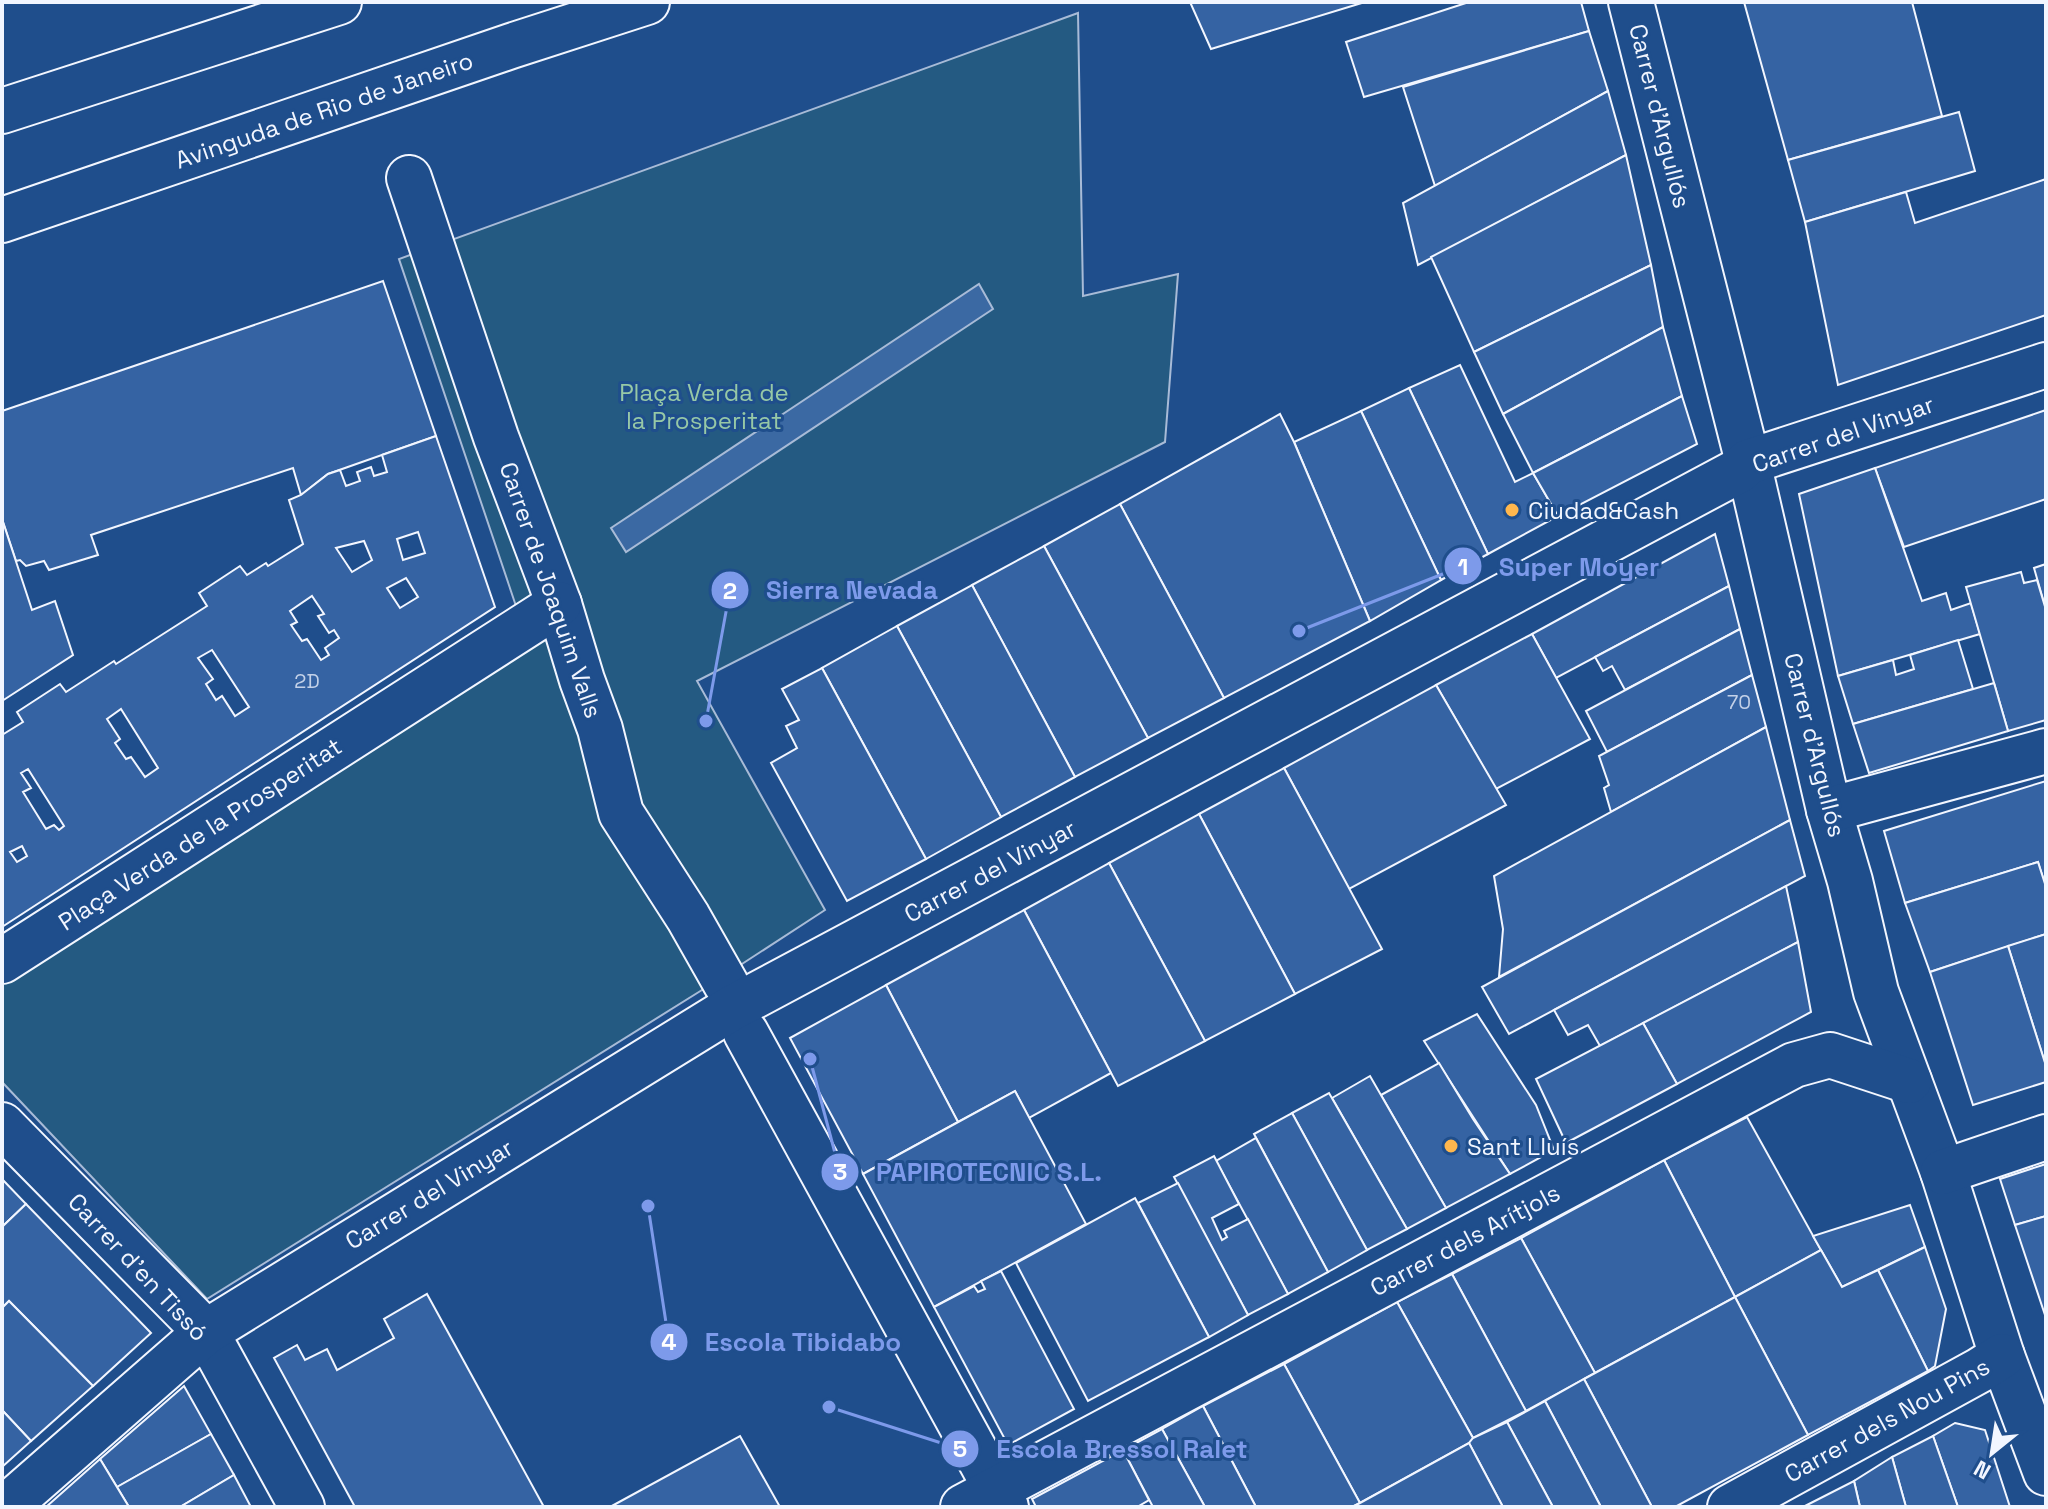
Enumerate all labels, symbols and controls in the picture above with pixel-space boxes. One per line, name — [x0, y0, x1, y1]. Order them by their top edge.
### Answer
street label: Carrer d'Argullós — [1622, 21, 1698, 211]
street label: Avinguda de Rio de Janeiro — [171, 44, 477, 176]
park label: Plaça Verda de la Prosperitat — [619, 377, 789, 436]
street label: Carrer del Vinyar — [1748, 388, 1938, 480]
street label: Carrer de Joaquim Valls — [493, 458, 609, 722]
place label: Ciudad&Cash — [1528, 495, 1679, 526]
marker: Ciudad&Cash — [1503, 501, 1521, 519]
callout: Super Moyer — [1443, 541, 1675, 591]
text: Super Moyer — [1499, 550, 1659, 584]
text: 1 — [1458, 551, 1468, 582]
callout: Sierra Nevada — [710, 565, 954, 615]
text: Sierra Nevada — [766, 573, 938, 607]
text: 2 — [723, 575, 737, 606]
street label: Carrer d'Argullós — [1777, 650, 1853, 840]
house number: 2D — [294, 668, 320, 694]
house number: 70 — [1727, 689, 1751, 715]
street label: Plaça Verda de la Prosperitat — [52, 731, 348, 937]
street label: Carrer del Vinyar — [899, 813, 1081, 929]
place label: Sant Lluís — [1467, 1131, 1579, 1162]
street label: Carrer del Vinyar — [339, 1132, 519, 1256]
marker: Sant Lluís — [1442, 1137, 1460, 1155]
callout: PAPIROTECNIC S.L. — [820, 1147, 1118, 1197]
text: PAPIROTECNIC S.L. — [876, 1155, 1102, 1189]
text: 3 — [833, 1156, 847, 1187]
street label: Carrer dels Arítjols — [1365, 1177, 1565, 1303]
street label: Carrer d'en Tissó — [61, 1186, 215, 1348]
callout: Escola Tibidabo — [649, 1317, 918, 1367]
text: Escola Tibidabo — [705, 1325, 901, 1359]
text: 4 — [661, 1326, 677, 1357]
street label: Carrer dels Nou Pins — [1779, 1352, 1995, 1488]
north arrow — [1952, 1413, 2032, 1493]
callout: Escola Bressol Ralet — [940, 1424, 1263, 1474]
text: Escola Bressol Ralet — [996, 1432, 1248, 1466]
text: 5 — [953, 1433, 967, 1464]

